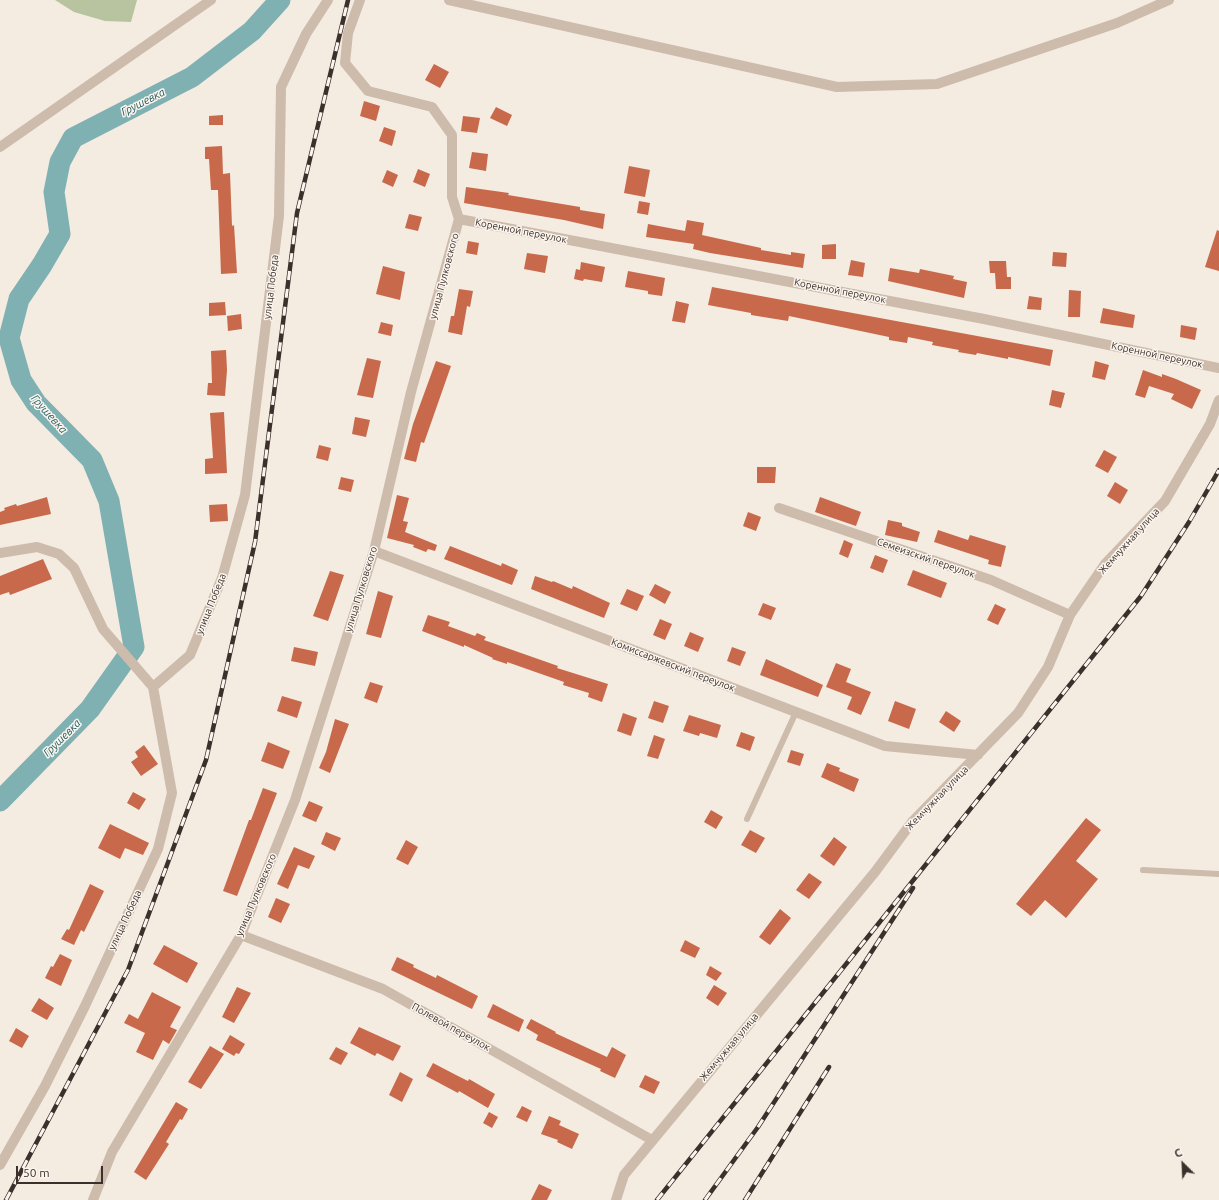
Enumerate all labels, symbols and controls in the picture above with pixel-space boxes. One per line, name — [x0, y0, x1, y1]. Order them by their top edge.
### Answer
water label: Грушевка — [119, 85, 167, 119]
street label: Коренной переулок — [474, 216, 568, 246]
street label: улица Пулковского — [427, 232, 461, 320]
street label: улица Победа — [261, 254, 281, 320]
street label: Коренной переулок — [793, 276, 887, 306]
street label: Коренной переулок — [1110, 339, 1204, 371]
water label: Грушевка — [28, 392, 70, 436]
street label: Жемчужная улица — [1096, 505, 1162, 577]
street label: Семеизский переулок — [875, 536, 977, 580]
street label: улица Пулковского — [342, 545, 380, 633]
street label: улица Победа — [193, 572, 229, 636]
street label: Комиссаржевский переулок — [609, 636, 737, 694]
water label: Грушевка — [41, 717, 83, 759]
street label: Жемчужная улица — [903, 763, 971, 833]
street label: улица Пулковского — [233, 852, 279, 938]
street label: улица Победа — [106, 888, 144, 952]
street label: Полевой переулок — [410, 1000, 492, 1054]
street label: Жемчужная улица — [697, 1011, 761, 1083]
north arrow — [1163, 1144, 1203, 1184]
text: С — [1172, 1146, 1184, 1160]
scale bar — [18, 1158, 105, 1184]
text: 50 m — [23, 1166, 50, 1179]

